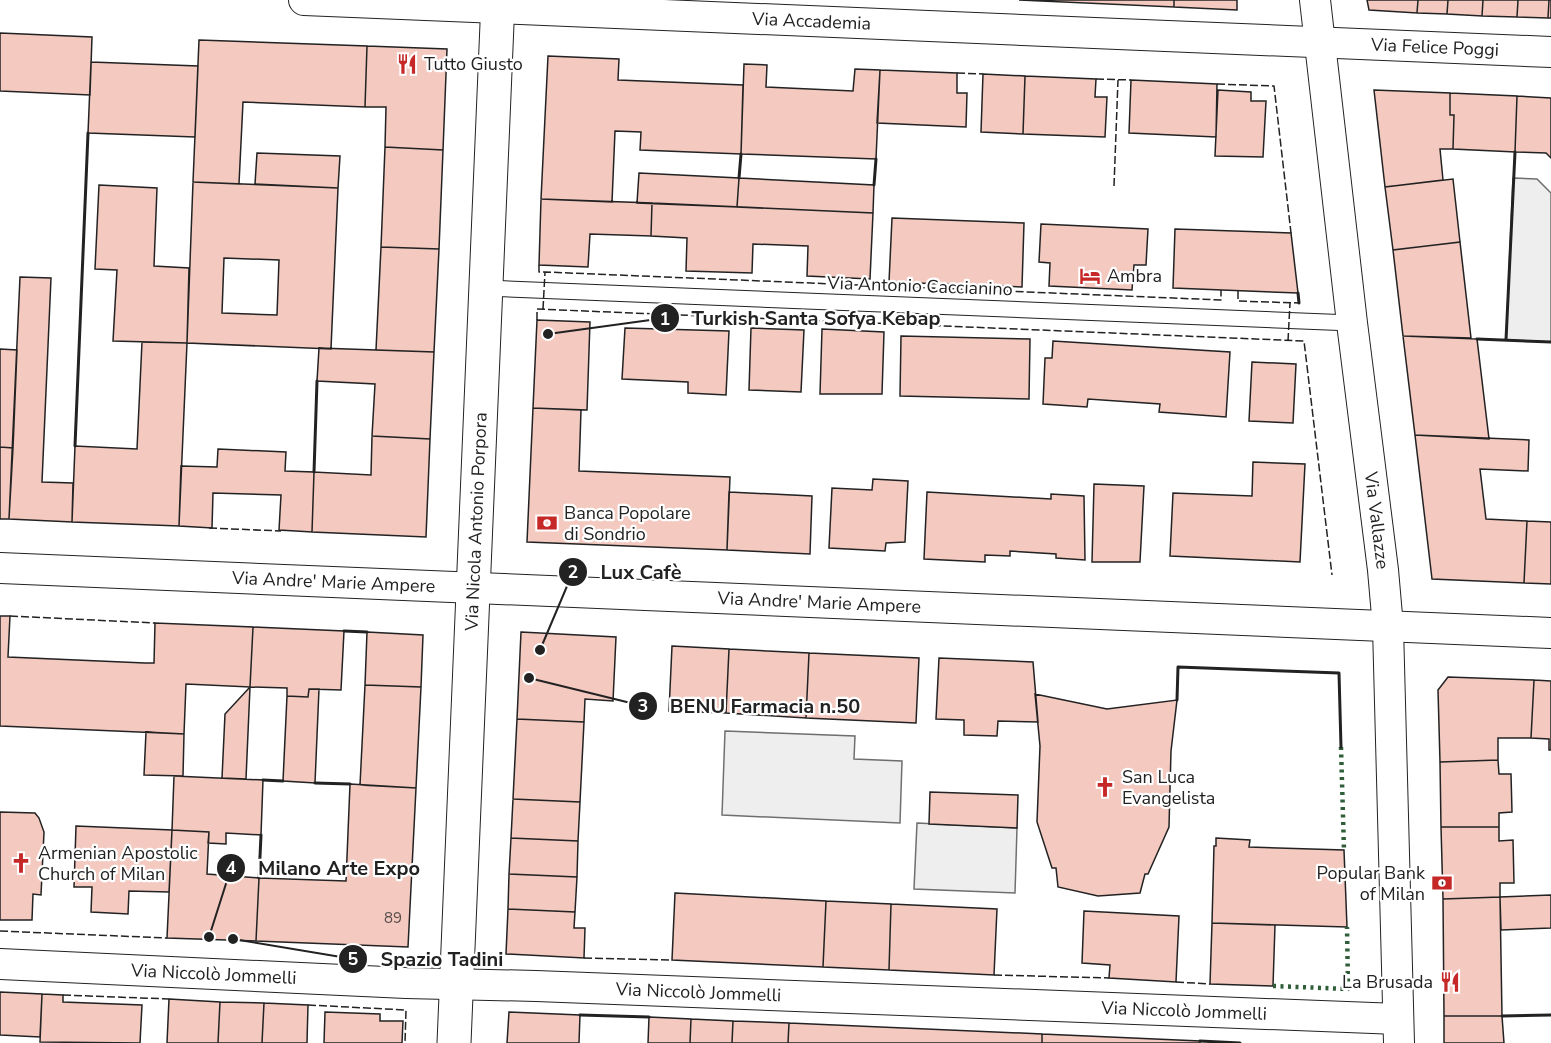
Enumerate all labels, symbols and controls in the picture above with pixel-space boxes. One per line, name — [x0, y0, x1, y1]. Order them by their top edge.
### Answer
street label: Via Accademia — [751, 7, 872, 36]
street label: Via Felice Poggi — [1370, 32, 1500, 62]
restaurant icon: Tutto Giusto — [395, 52, 419, 76]
place label: Tutto Giusto — [424, 52, 523, 76]
hotel icon: Ambra — [1078, 264, 1102, 288]
place label: Ambra — [1107, 264, 1162, 288]
street label: Via Antonio Caccianino — [826, 271, 1013, 301]
callout: Turkish Santa Sofya Kebap — [650, 299, 953, 337]
text: Turkish Santa Sofya Kebap — [692, 305, 940, 332]
text: 1 — [660, 307, 670, 331]
street label: Via Nicola Antonio Porpora — [459, 412, 493, 632]
street label: Via Vallazze — [1359, 469, 1395, 570]
place label: Banca Popolare di Sondrio — [564, 501, 691, 546]
bank icon: Banca Popolare di Sondrio — [535, 511, 559, 535]
callout: Lux Cafè — [558, 553, 693, 591]
text: Lux Cafè — [601, 559, 682, 586]
text: 2 — [568, 560, 578, 584]
street label: Via Andre' Marie Ampere — [231, 566, 436, 598]
street label: Via Andre' Marie Ampere — [716, 586, 921, 619]
callout: BENU Farmacia n.50 — [628, 687, 872, 725]
text: BENU Farmacia n.50 — [670, 693, 860, 720]
text: 3 — [638, 694, 648, 718]
place label: San Luca Evangelista — [1122, 765, 1215, 810]
church icon: San Luca Evangelista — [1093, 775, 1117, 799]
place label: Armenian Apostolic Church of Milan — [38, 841, 198, 886]
callout: Milano Arte Expo — [216, 849, 432, 887]
church icon: Armenian Apostolic Church of Milan — [9, 851, 33, 875]
text: Milano Arte Expo — [258, 855, 420, 882]
text: 4 — [226, 856, 237, 880]
place label: Popular Bank of Milan — [1317, 861, 1426, 906]
bank icon: Popular Bank of Milan — [1430, 871, 1454, 895]
house number: 89 — [384, 908, 402, 928]
callout: Spazio Tadini — [338, 940, 515, 978]
text: Spazio Tadini — [381, 946, 503, 973]
text: 5 — [348, 947, 359, 971]
street label: Via Niccolò Jommelli — [129, 958, 297, 990]
place label: La Brusada — [1342, 970, 1433, 994]
restaurant icon: La Brusada — [1438, 970, 1462, 994]
street label: Via Niccolò Jommelli — [614, 977, 782, 1007]
street label: Via Niccolò Jommelli — [1100, 996, 1267, 1026]

